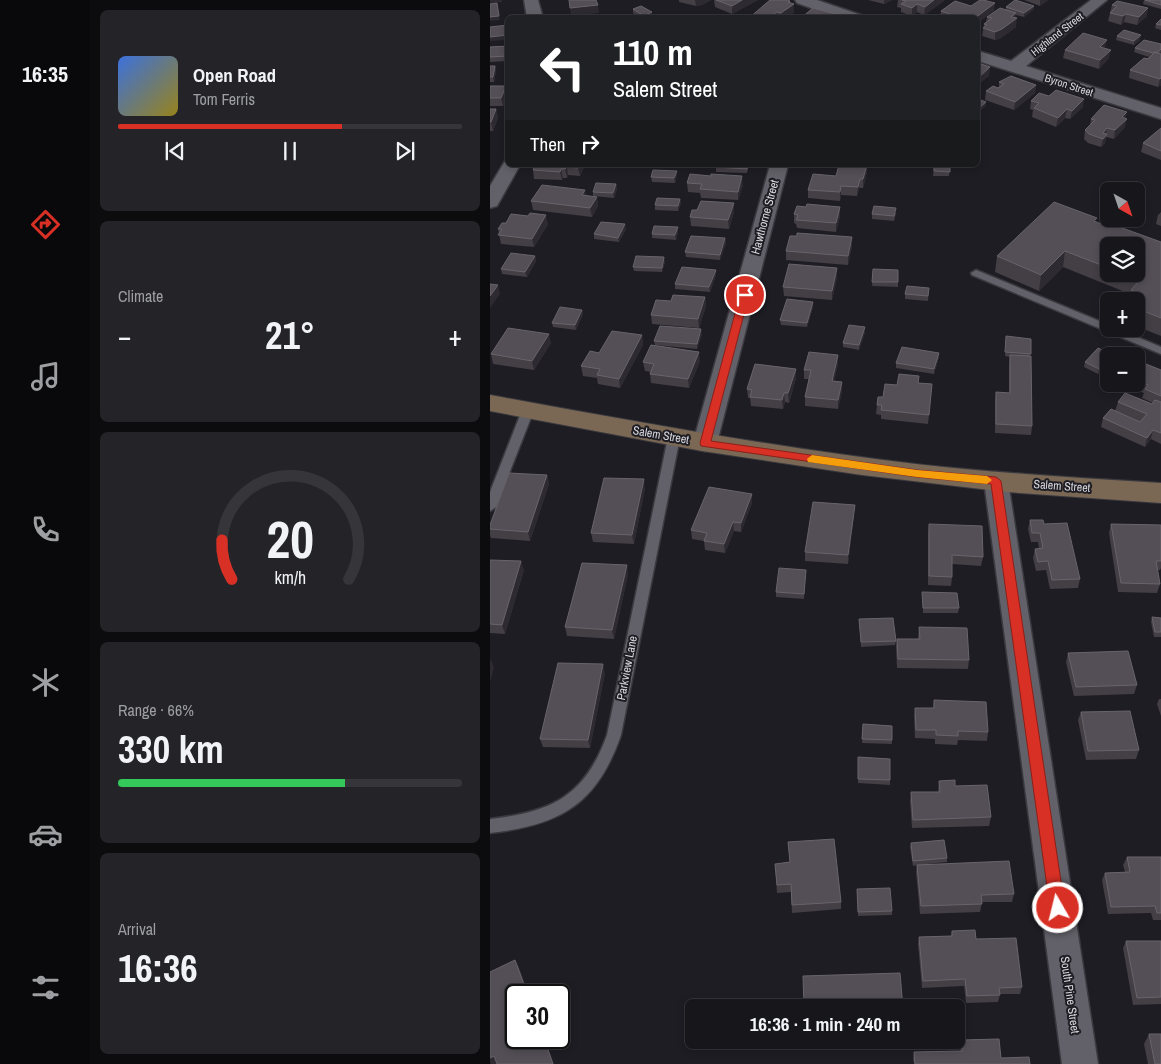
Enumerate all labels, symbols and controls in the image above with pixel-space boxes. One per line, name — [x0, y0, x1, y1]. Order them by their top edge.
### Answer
street label: Highland Street — [1028, 9, 1086, 59]
text: 110 m — [613, 29, 693, 76]
icon: left — [530, 35, 595, 100]
text: 16:35 — [22, 59, 68, 89]
text: Open Road — [193, 62, 276, 88]
street label: Byron Street — [1043, 71, 1095, 100]
text: Salem Street — [613, 74, 717, 104]
text: Tom Ferris — [193, 88, 255, 110]
icon: right — [576, 130, 604, 158]
text: Then — [530, 131, 566, 157]
icon: previous — [161, 137, 189, 165]
icon: pause — [276, 137, 304, 165]
icon: next — [391, 137, 419, 165]
street label: Hawthorne Street — [747, 178, 783, 256]
north arrow — [1100, 182, 1145, 228]
map controls — [1100, 182, 1145, 392]
icon: directions — [28, 207, 63, 242]
button: layers — [1100, 237, 1145, 282]
pin — [724, 274, 766, 316]
icon: arrive — [731, 281, 759, 309]
text: Climate — [118, 285, 163, 307]
button: + — [1100, 292, 1145, 337]
text: 21° — [265, 310, 315, 361]
text: − — [118, 317, 131, 355]
text: + — [449, 317, 462, 355]
button: − — [1100, 347, 1145, 392]
icon: music — [28, 359, 63, 394]
street label: Salem Street — [632, 422, 691, 448]
street label: Salem Street — [1033, 476, 1091, 496]
text: 20 — [266, 504, 314, 574]
icon: phone — [28, 512, 63, 547]
text: km/h — [274, 566, 306, 590]
street label: Parkview Lane — [613, 635, 641, 701]
icon: climate — [28, 665, 63, 700]
text: Range · 66% — [118, 699, 194, 721]
text: 330 km — [118, 724, 224, 775]
icon: car — [28, 817, 63, 852]
position arrow — [1031, 881, 1083, 933]
text: Arrival — [118, 918, 156, 940]
text: 16:36 — [118, 943, 198, 994]
street label: South Pine Street — [1057, 955, 1083, 1035]
icon: filters — [28, 970, 63, 1005]
speed limit sign: 30 — [505, 984, 570, 1049]
text: 16:36 · 1 min · 240 m — [750, 1011, 900, 1037]

